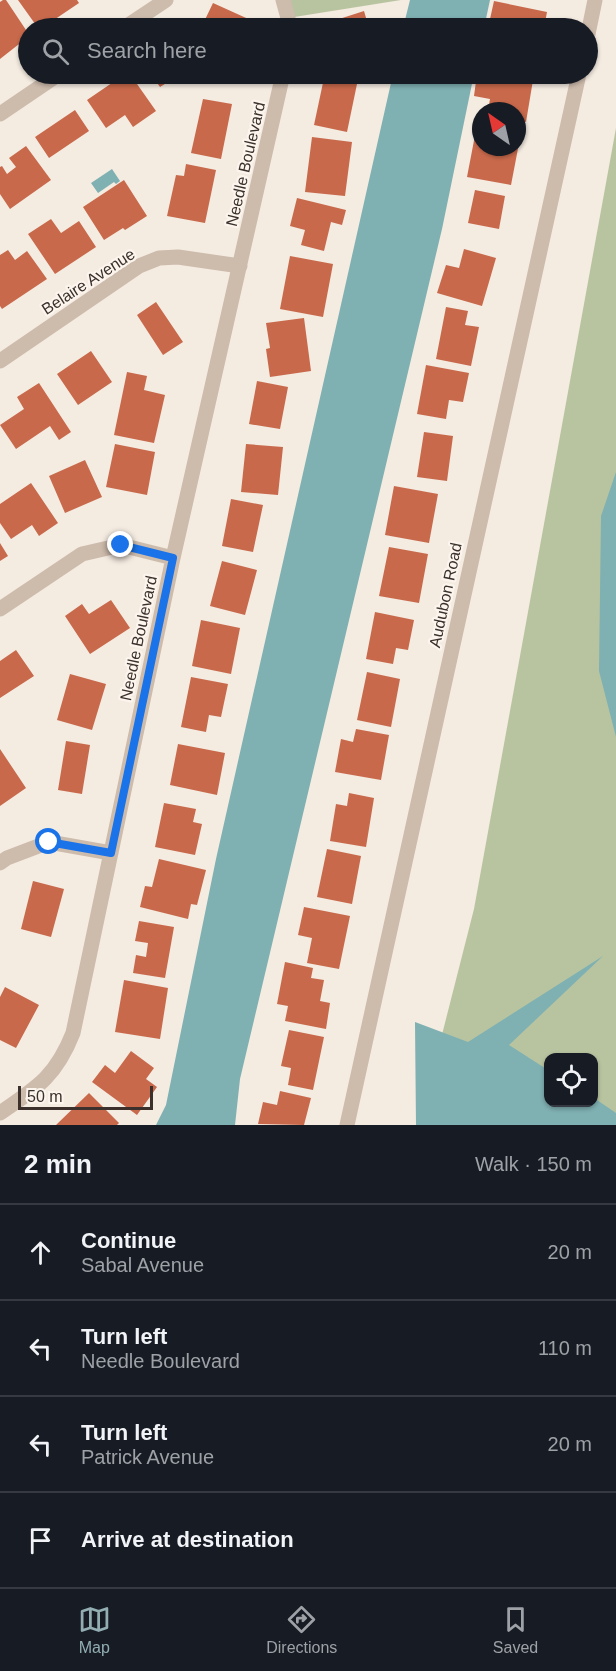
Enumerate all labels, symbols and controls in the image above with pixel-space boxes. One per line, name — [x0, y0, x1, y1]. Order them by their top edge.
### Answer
search box — [18, 18, 598, 84]
icon: search — [39, 35, 72, 68]
text: Search here — [87, 38, 207, 63]
street label: Needle Boulevard — [223, 100, 268, 228]
north arrow — [472, 102, 526, 156]
street label: Belaire Avenue — [39, 245, 138, 318]
route end — [107, 531, 133, 557]
street label: Audubon Road — [426, 541, 465, 649]
street label: Needle Boulevard — [117, 574, 160, 702]
route start — [35, 828, 61, 854]
map controls — [544, 1053, 598, 1107]
button: locate — [544, 1053, 598, 1107]
scale bar — [18, 1083, 153, 1110]
text: 50 m — [27, 1088, 63, 1105]
text: 2 min — [24, 1149, 92, 1179]
text: Walk · 150 m — [475, 1153, 592, 1175]
text: Continue — [81, 1228, 176, 1253]
icon: ahead — [24, 1236, 57, 1269]
text: 20 m — [548, 1241, 592, 1263]
text: Sabal Avenue — [81, 1254, 204, 1276]
text: Turn left — [81, 1324, 167, 1349]
icon: left — [24, 1332, 57, 1365]
text: 110 m — [538, 1337, 592, 1359]
text: Needle Boulevard — [81, 1350, 240, 1372]
text: Turn left — [81, 1420, 167, 1445]
icon: left — [24, 1428, 57, 1461]
text: 20 m — [548, 1433, 592, 1455]
text: Patrick Avenue — [81, 1446, 214, 1468]
icon: arrive — [24, 1524, 57, 1557]
text: Arrive at destination — [81, 1527, 294, 1552]
tab: Map — [78, 1603, 111, 1657]
tab: Directions — [266, 1603, 337, 1657]
tab: Saved — [493, 1603, 538, 1657]

